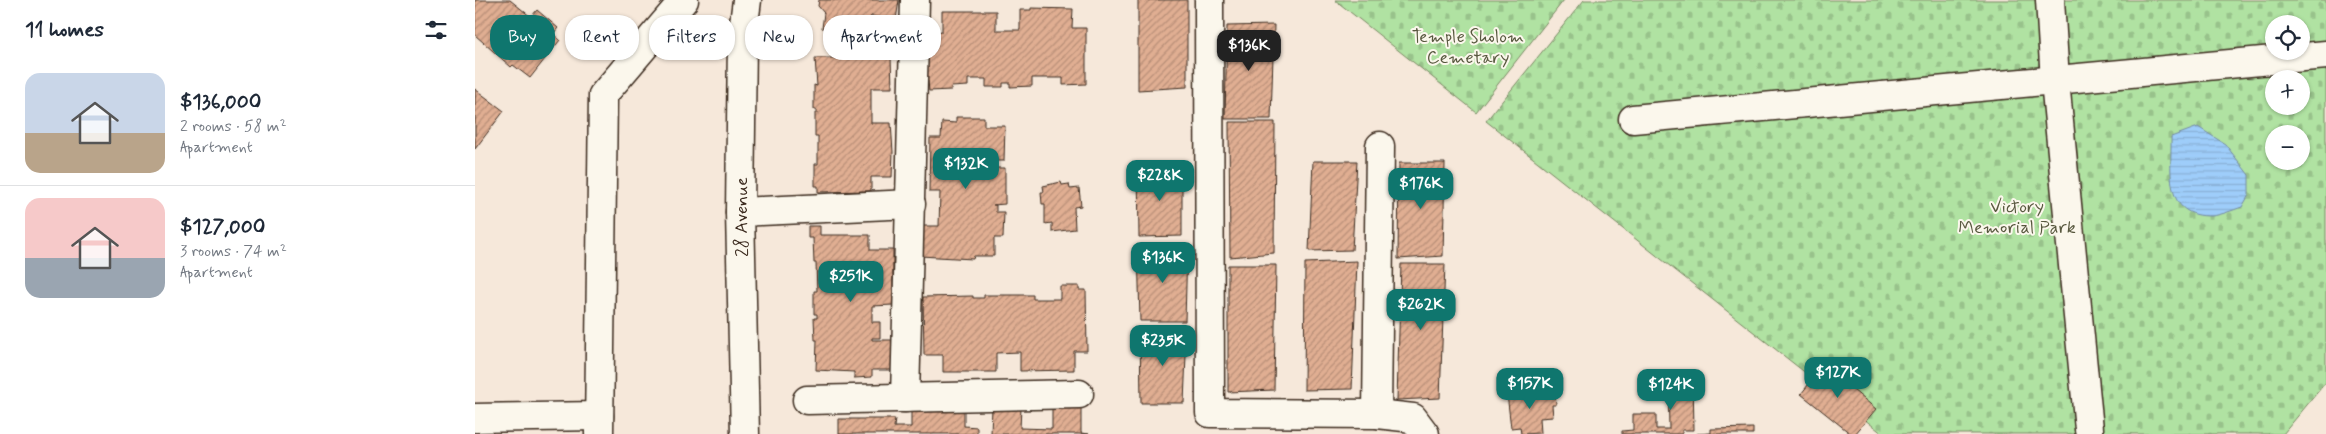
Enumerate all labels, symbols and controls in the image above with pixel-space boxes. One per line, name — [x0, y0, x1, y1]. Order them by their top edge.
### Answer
chip: Buy — [490, 15, 555, 60]
chip: Rent — [565, 15, 639, 60]
chip: Filters — [649, 15, 735, 60]
chip: New — [745, 15, 813, 60]
chip: Apartment — [823, 15, 941, 60]
map controls — [2265, 15, 2310, 170]
button: locate — [2265, 15, 2310, 60]
text: 11 homes — [25, 16, 104, 44]
icon: filters — [422, 16, 450, 44]
park label: Temple Sholom Cemetary — [1412, 25, 1524, 70]
pin: $136K — [1214, 30, 1284, 72]
text: $136K — [1228, 35, 1270, 56]
button: + — [2265, 70, 2310, 115]
text: $136,000 — [180, 88, 261, 116]
icon: home — [65, 93, 125, 153]
text: 2 rooms · 58 m² — [180, 116, 286, 137]
button: − — [2265, 125, 2310, 170]
text: Apartment — [180, 137, 253, 158]
pin: $132K — [931, 148, 1001, 190]
text: $132K — [944, 153, 988, 174]
pin: $228K — [1125, 160, 1195, 202]
text: $228K — [1137, 165, 1183, 186]
pin: $176K — [1386, 168, 1456, 210]
text: $176K — [1399, 173, 1443, 194]
street label: 28 Avenue — [730, 177, 754, 257]
park label: Victory Memorial Park — [1958, 195, 2076, 240]
text: $127,000 — [180, 213, 265, 241]
icon: home — [65, 218, 125, 278]
text: 3 rooms · 74 m² — [180, 241, 287, 262]
pin: $136K — [1128, 242, 1198, 284]
text: $136K — [1142, 247, 1184, 268]
pin: $251K — [816, 260, 886, 303]
text: Apartment — [180, 262, 253, 283]
text: $251K — [829, 266, 873, 287]
pin: $262K — [1386, 288, 1456, 331]
text: $262K — [1398, 294, 1444, 315]
pin: $235K — [1128, 324, 1198, 367]
text: $235K — [1141, 330, 1185, 351]
pin: $127K — [1803, 356, 1873, 399]
text: $127K — [1815, 362, 1861, 383]
pin: $157K — [1495, 368, 1565, 410]
pin: $124K — [1636, 368, 1706, 411]
text: $157K — [1507, 373, 1553, 394]
text: $124K — [1648, 374, 1694, 395]

